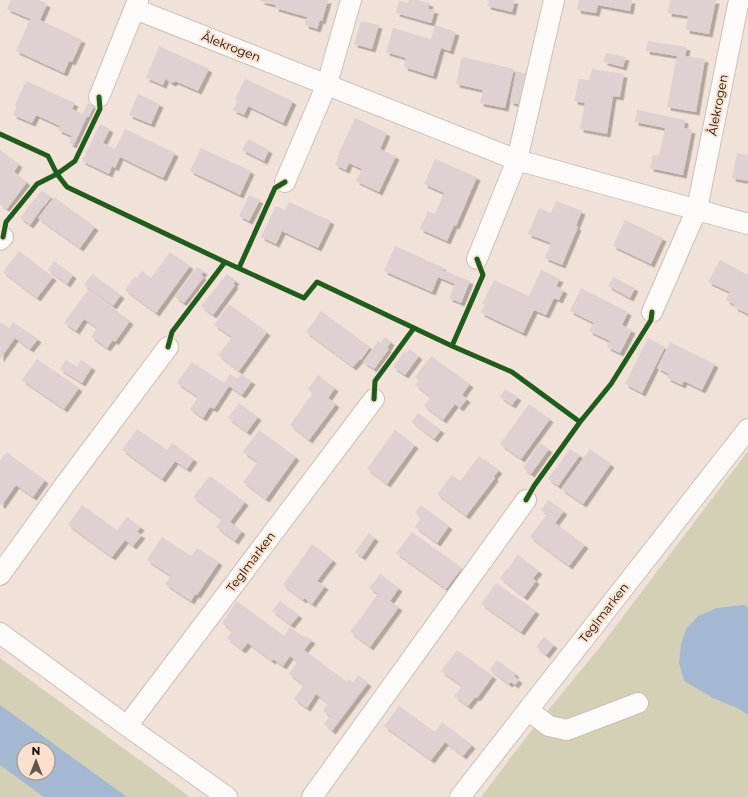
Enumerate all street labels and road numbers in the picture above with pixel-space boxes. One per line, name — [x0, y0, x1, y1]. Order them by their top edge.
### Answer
street label: Ålekrogen — [200, 28, 263, 65]
street label: Ålekrogen — [704, 73, 731, 137]
street label: Teglmarken — [223, 529, 278, 595]
street label: Teglmarken — [576, 580, 632, 646]

